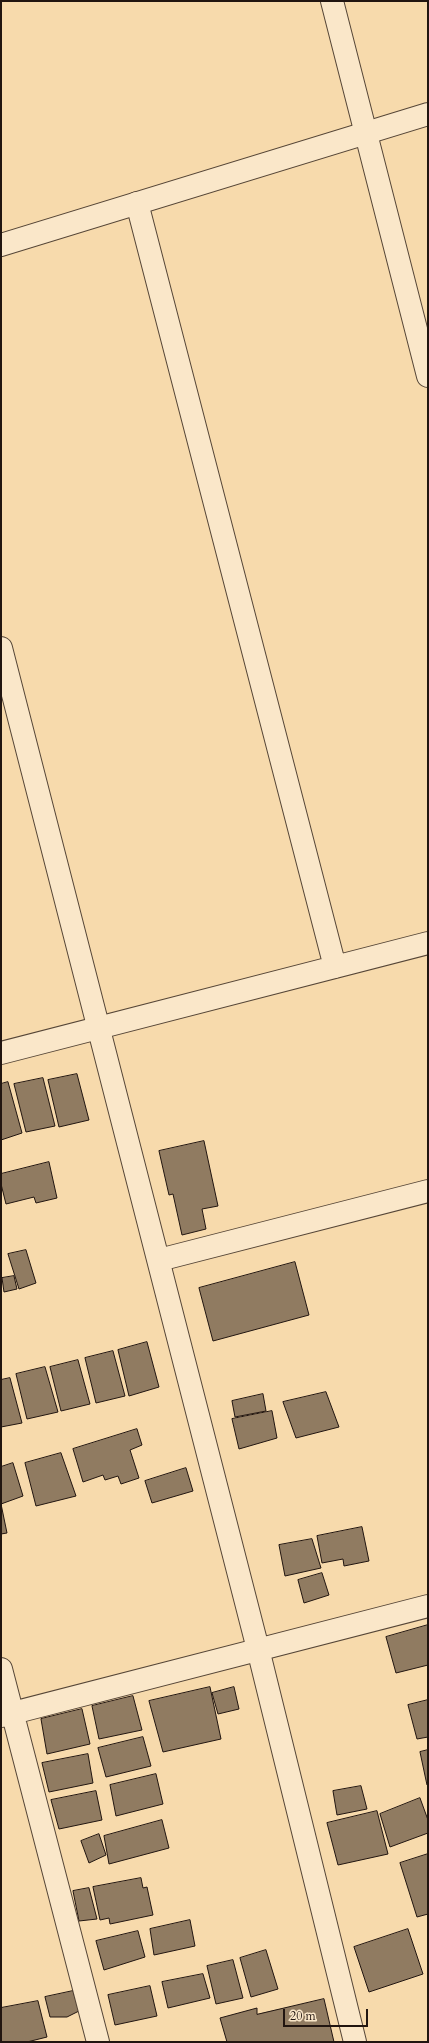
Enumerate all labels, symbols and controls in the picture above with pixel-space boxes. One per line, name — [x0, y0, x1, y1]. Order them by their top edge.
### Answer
scale bar — [285, 2001, 370, 2027]
text: 20 m — [290, 2008, 316, 2024]

